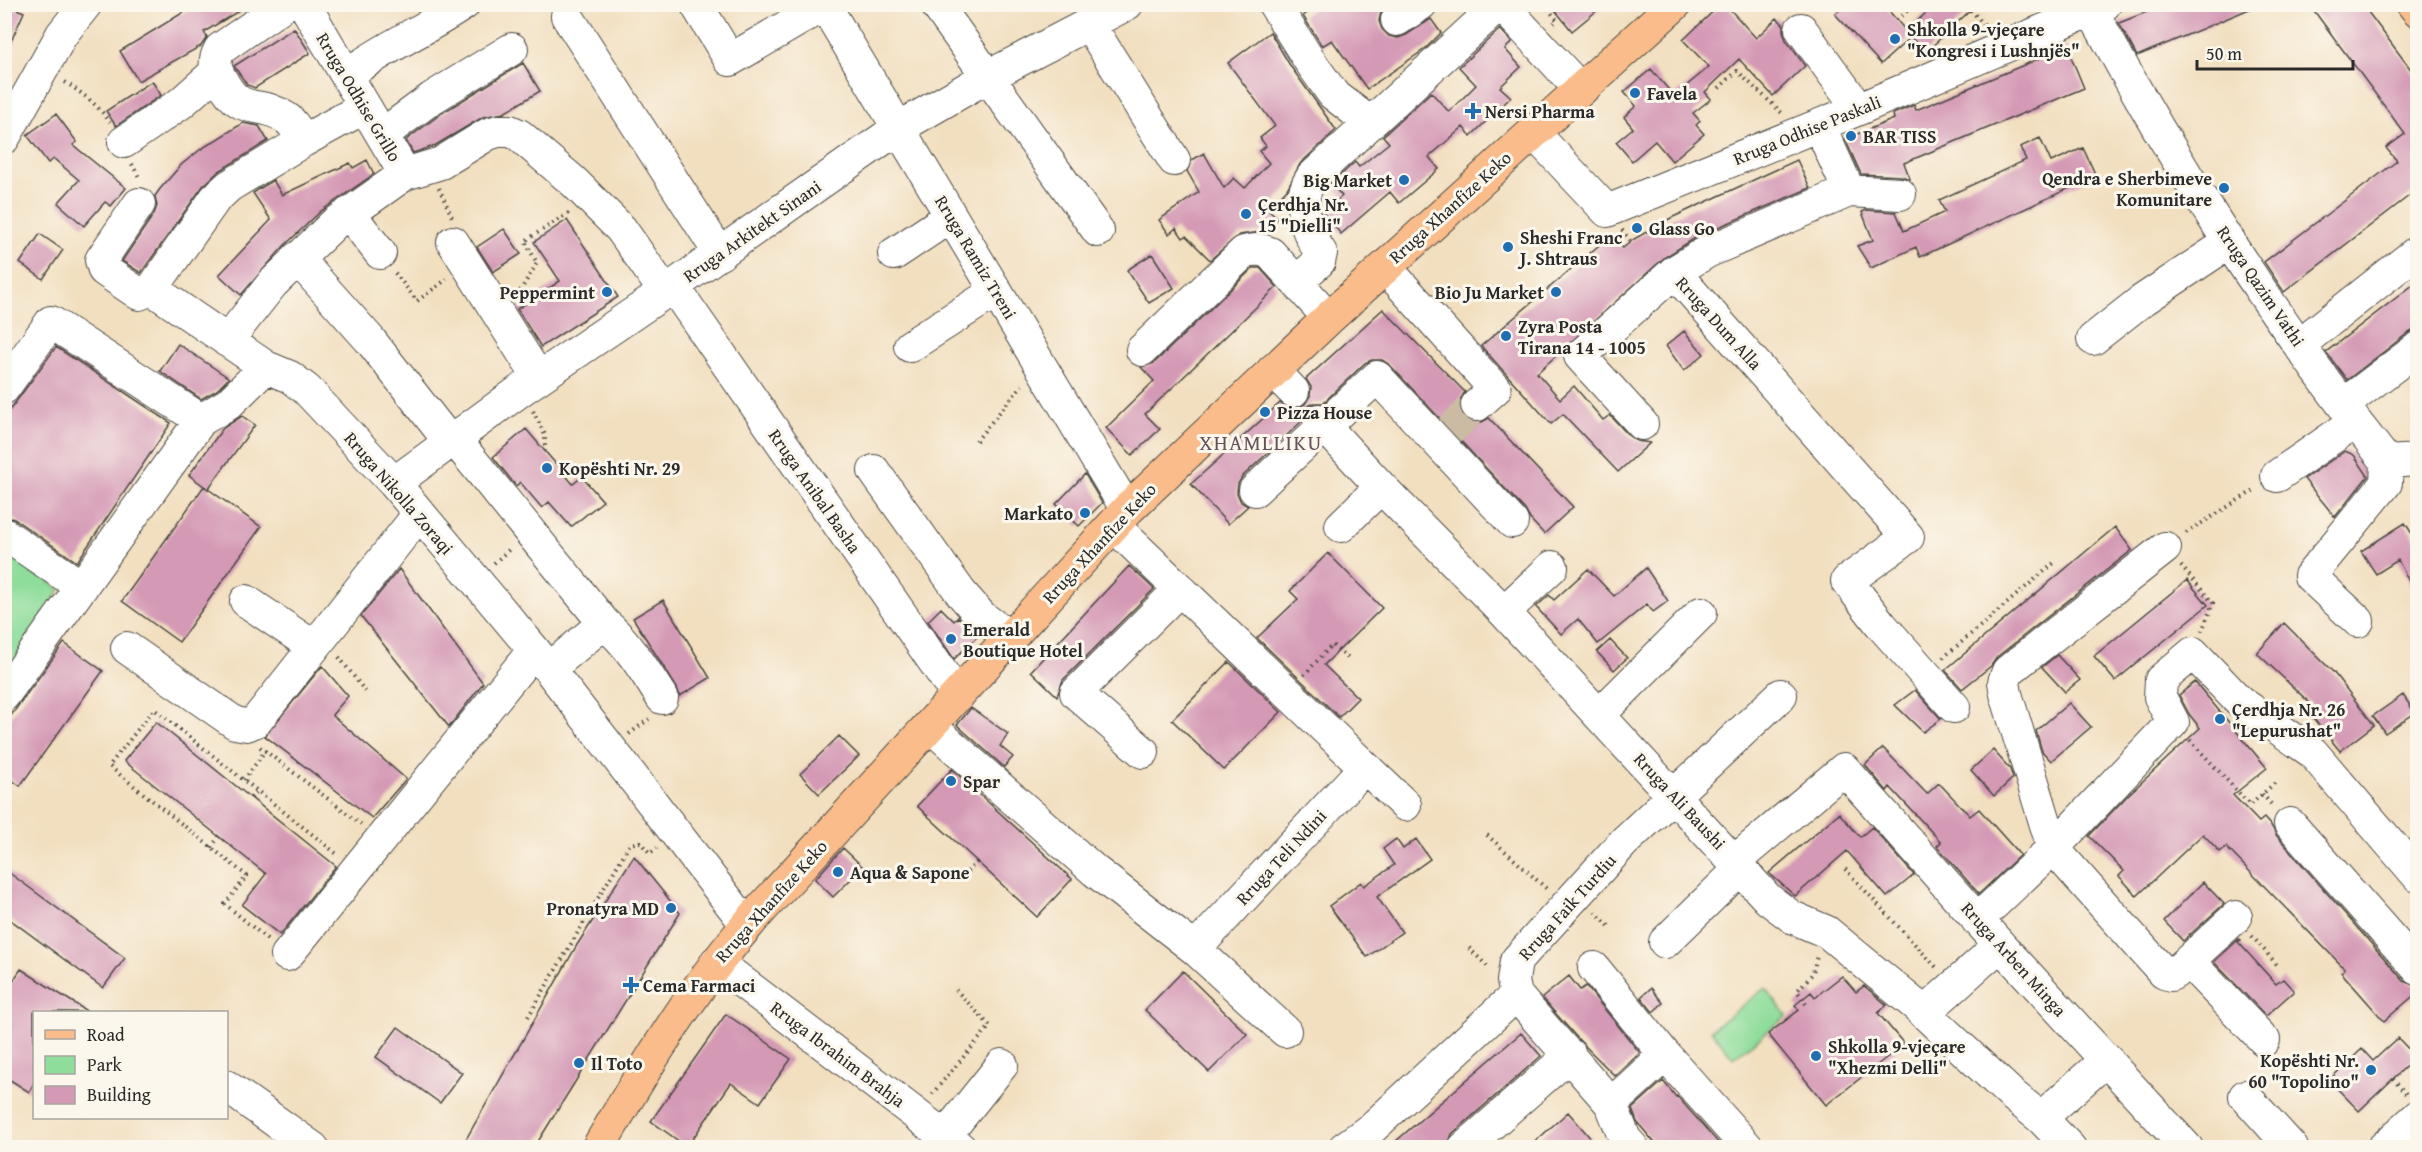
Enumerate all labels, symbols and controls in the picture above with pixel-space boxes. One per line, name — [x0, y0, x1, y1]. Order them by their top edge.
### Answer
place label: Shkolla 9-vjeçare "Kongresi i Lushnjës" — [1907, 16, 2080, 64]
street label: Rruga Odhise Grillo — [310, 27, 408, 167]
marker: Shkolla 9-vjeçare "Kongresi i Lushnjës" — [1888, 32, 1902, 46]
scale bar — [2197, 33, 2353, 71]
text: 50 m — [2206, 40, 2242, 67]
place label: Favela — [1647, 80, 1698, 107]
marker: Favela — [1628, 86, 1642, 100]
street label: Rruga Odhise Paskali — [1729, 88, 1885, 172]
place label: Nersi Pharma — [1485, 98, 1595, 125]
marker: Nersi Pharma — [1466, 104, 1480, 118]
place label: BAR TISS — [1863, 123, 1936, 150]
marker: BAR TISS — [1844, 129, 1858, 143]
street label: Rruga Xhanfize Keko — [1383, 144, 1517, 270]
place label: Qendra e Sherbimeve Komunitare — [2042, 165, 2212, 213]
place label: Big Market — [1303, 167, 1392, 194]
street label: Rruga Arkitekt Sinani — [677, 173, 827, 289]
marker: Big Market — [1397, 173, 1411, 187]
marker: Qendra e Sherbimeve Komunitare — [2217, 181, 2231, 195]
street label: Rruga Ramiz Treni — [928, 190, 1024, 324]
place label: Çerdhja Nr. 15 "Dielli" — [1258, 191, 1349, 239]
marker: Çerdhja Nr. 15 "Dielli" — [1239, 207, 1253, 221]
place label: Glass Go — [1649, 215, 1715, 242]
street label: Rruga Qazim Vathi — [2210, 220, 2312, 352]
marker: Glass Go — [1630, 221, 1644, 235]
place label: Sheshi Franc J. Shtraus — [1517, 224, 1622, 272]
marker: Sheshi Franc J. Shtraus — [1501, 240, 1515, 254]
street label: Rruga Dum Alla — [1670, 270, 1769, 376]
place label: Peppermint — [500, 279, 595, 306]
place label: Bio Ju Market — [1435, 279, 1544, 306]
marker: Peppermint — [600, 285, 614, 299]
marker: Bio Ju Market — [1549, 285, 1563, 299]
place label: Zyra Posta Tirana 14 - 1005 — [1518, 313, 1646, 361]
marker: Zyra Posta Tirana 14 - 1005 — [1499, 329, 1513, 343]
place label: Pizza House — [1277, 399, 1373, 426]
marker: Pizza House — [1258, 405, 1272, 419]
street label: Rruga Anibal Basha — [762, 423, 868, 559]
street label: Rruga Nikolla Zoraqi — [338, 426, 460, 560]
district label: XHAMLLIKU — [1199, 427, 1323, 458]
place label: Kopështi Nr. 29 — [559, 455, 680, 482]
marker: Kopështi Nr. 29 — [540, 461, 554, 475]
street label: Rruga Xhanfize Keko — [1036, 476, 1162, 610]
place label: Markato — [1004, 500, 1073, 527]
marker: Markato — [1078, 506, 1092, 520]
place label: Emerald Boutique Hotel — [963, 616, 1083, 664]
marker: Emerald Boutique Hotel — [944, 632, 958, 646]
place label: Çerdhja Nr. 26 "Lepurushat" — [2232, 696, 2345, 744]
marker: Çerdhja Nr. 26 "Lepurushat" — [2213, 712, 2227, 726]
street label: Rruga Ali Baushi — [1628, 746, 1732, 856]
place label: Spar — [963, 768, 1001, 795]
marker: Spar — [944, 774, 958, 788]
street label: Rruga Teli Ndini — [1229, 803, 1333, 911]
street label: Rruga Xhanfize Keko — [708, 834, 834, 968]
street label: Rruga Faik Turdiu — [1512, 848, 1622, 966]
place label: Aqua & Sapone — [850, 859, 970, 886]
marker: Aqua & Sapone — [831, 865, 845, 879]
place label: Pronatyra MD — [547, 895, 659, 922]
street label: Rruga Arben Minga — [1955, 896, 2073, 1023]
marker: Pronatyra MD — [664, 901, 678, 915]
place label: Cema Farmaci — [643, 972, 756, 999]
marker: Cema Farmaci — [624, 978, 638, 992]
street label: Rruga Ibrahim Brahja — [765, 994, 912, 1114]
legend — [33, 1011, 228, 1119]
text: Road — [87, 1021, 125, 1048]
place label: Shkolla 9-vjeçare "Xhezmi Delli" — [1828, 1033, 1966, 1081]
place label: Kopështi Nr. 60 "Topolino" — [2248, 1047, 2359, 1095]
marker: Shkolla 9-vjeçare "Xhezmi Delli" — [1809, 1049, 1823, 1063]
place label: Il Toto — [591, 1050, 643, 1077]
text: Park — [87, 1051, 123, 1078]
marker: Il Toto — [572, 1056, 586, 1070]
marker: Kopështi Nr. 60 "Topolino" — [2364, 1063, 2378, 1077]
text: Building — [87, 1081, 151, 1108]

